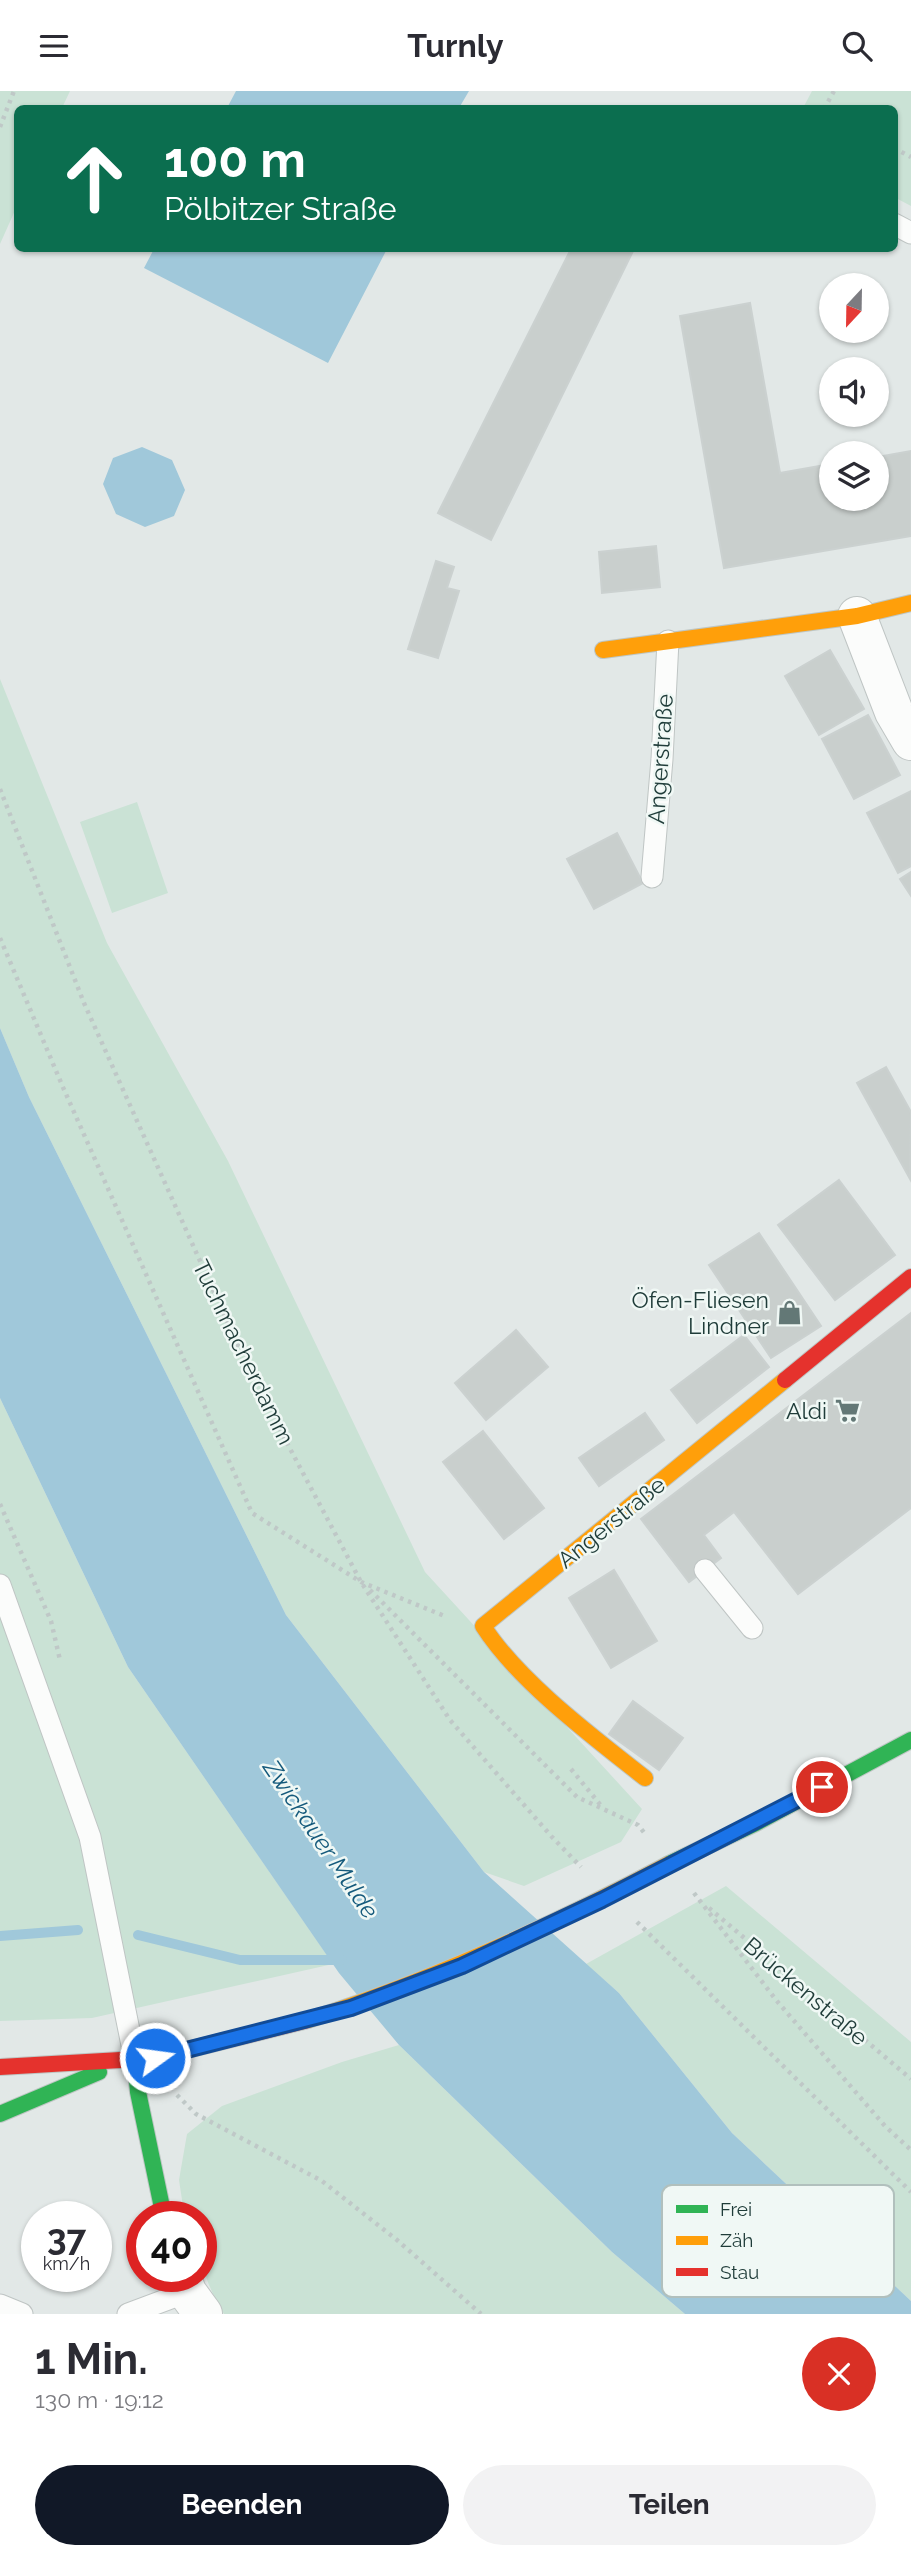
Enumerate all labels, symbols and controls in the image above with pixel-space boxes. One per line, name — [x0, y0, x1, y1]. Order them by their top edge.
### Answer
icon: menu — [35, 27, 73, 65]
text: Turnly — [407, 27, 504, 64]
icon: search — [838, 27, 876, 65]
text: 100 m — [164, 131, 306, 188]
icon: ahead — [49, 133, 140, 224]
text: Pölbitzer Straße — [164, 190, 396, 227]
north arrow — [819, 273, 889, 343]
map controls — [819, 273, 889, 511]
button: sound — [819, 357, 889, 427]
button: layers — [819, 441, 889, 511]
street label: Angerstraße — [642, 693, 678, 825]
street label: Tuchmacherdamm — [188, 1255, 300, 1449]
place label: Öfen-Fliesen Lindner — [632, 1286, 769, 1339]
shop icon: Öfen-Fliesen Lindner — [775, 1298, 803, 1326]
supermarket icon: Aldi — [833, 1396, 861, 1424]
place label: Aldi — [786, 1397, 827, 1424]
street label: Angerstraße — [552, 1471, 670, 1573]
water label: Zwickauer Mulde — [257, 1753, 385, 1924]
pin — [792, 1757, 852, 1817]
icon: arrive — [803, 1768, 841, 1806]
street label: Brückenstraße — [738, 1931, 874, 2051]
position arrow — [118, 2021, 192, 2095]
legend — [662, 2185, 894, 2297]
text: Frei — [720, 2198, 752, 2220]
speed limit sign: 40 — [126, 2201, 217, 2292]
text: 37 — [47, 2217, 86, 2258]
text: Zäh — [720, 2229, 753, 2251]
text: km/h — [43, 2253, 90, 2274]
text: Stau — [720, 2261, 759, 2283]
text: 1 Min. — [35, 2335, 148, 2384]
button: close — [802, 2337, 876, 2411]
text: 130 m · 19:12 — [35, 2386, 164, 2413]
button: Beenden — [35, 2465, 449, 2545]
button: Teilen — [463, 2465, 876, 2545]

